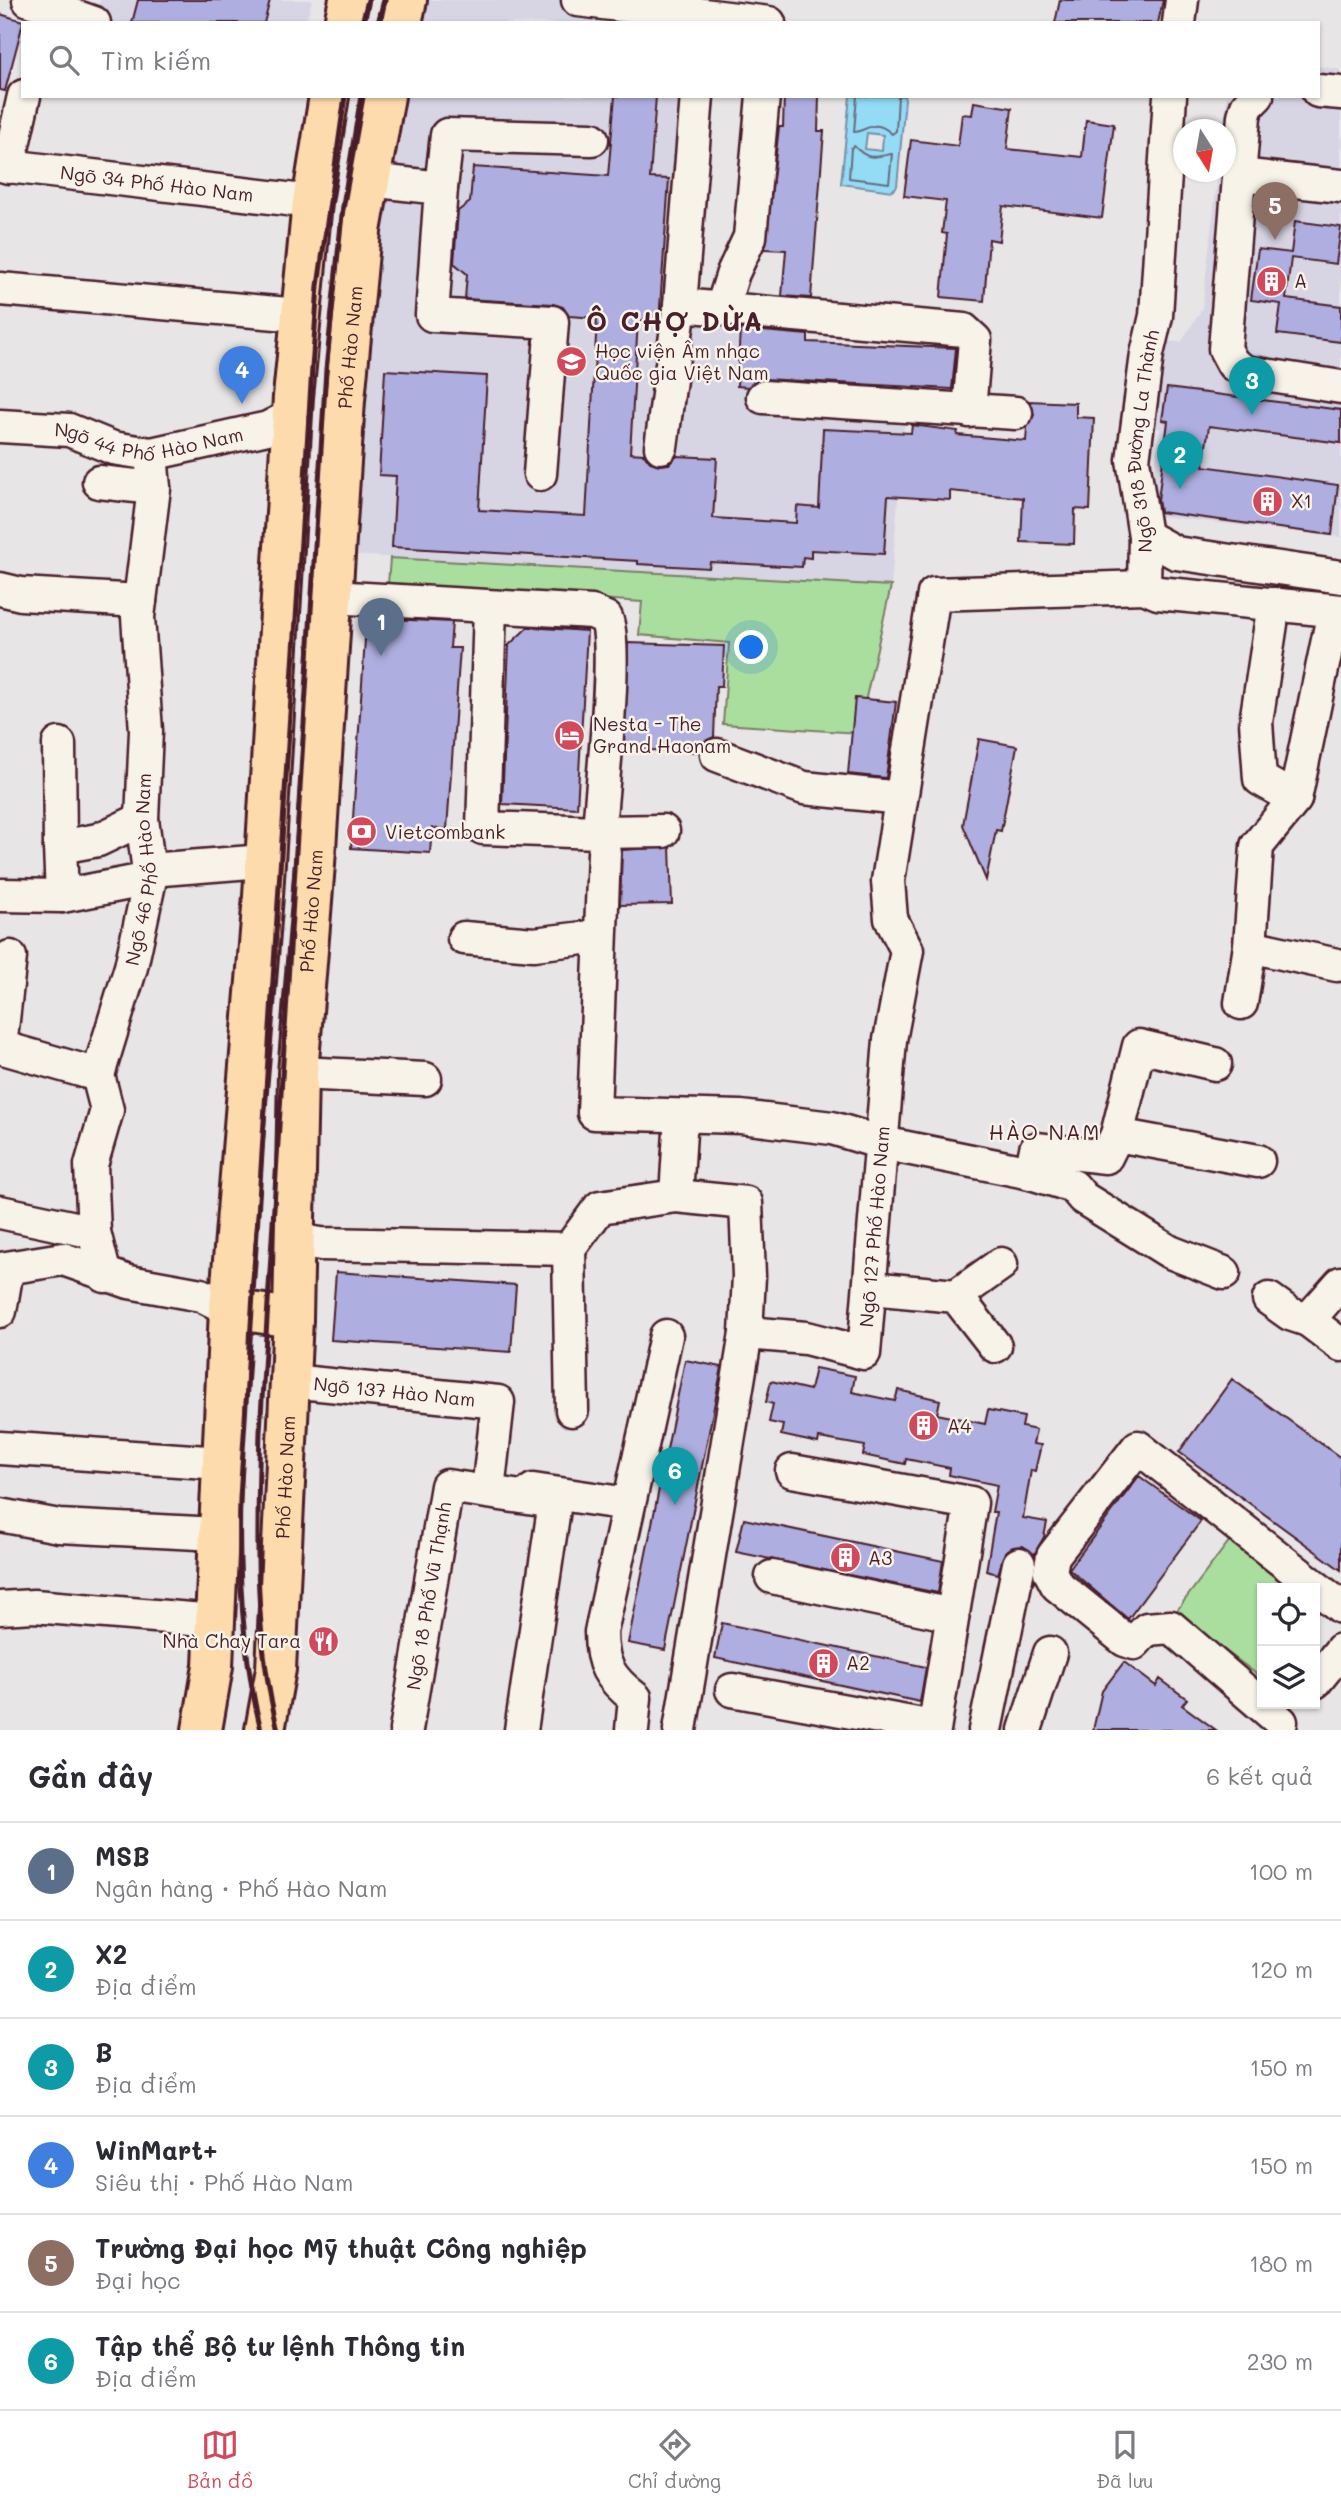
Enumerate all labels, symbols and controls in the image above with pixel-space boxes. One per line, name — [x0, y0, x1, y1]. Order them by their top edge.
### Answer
search box — [21, 21, 1320, 98]
icon: search — [45, 41, 83, 79]
text: Tìm kiếm — [101, 43, 211, 77]
north arrow — [1173, 119, 1236, 182]
street label: Ngõ 34 Phố Hào Nam — [59, 159, 255, 207]
pin: 5 — [1252, 182, 1298, 240]
building icon: A — [1254, 264, 1288, 298]
place label: A — [1294, 268, 1307, 293]
street label: Phố Hào Nam — [331, 285, 368, 410]
district label: Ô CHỢ DỪA — [586, 304, 764, 338]
street label: Ngõ 318 Đường La Thành — [1120, 327, 1164, 553]
place label: Học viện Âm nhạc Quốc gia Việt Nam — [595, 338, 769, 385]
school or university icon: Học viện Âm nhạc Quốc gia Việt Nam — [555, 345, 589, 379]
pin: 4 — [219, 346, 265, 404]
pin: 3 — [1229, 357, 1275, 415]
street label: Ngõ 44 Phố Hào Nam — [54, 416, 245, 467]
pin: 2 — [1157, 431, 1203, 489]
building icon: X1 — [1251, 484, 1285, 518]
place label: X1 — [1291, 488, 1312, 513]
pin: 1 — [358, 598, 404, 656]
your location — [734, 630, 768, 664]
place label: Nesta - The Grand Haonam — [593, 711, 731, 758]
hotel icon: Nesta - The Grand Haonam — [553, 718, 587, 752]
street label: Ngõ 46 Phố Hào Nam — [119, 772, 163, 968]
bank icon: Vietcombank — [345, 815, 379, 849]
place label: Vietcombank — [385, 819, 505, 844]
street label: Phố Hào Nam — [293, 849, 328, 974]
district label: HÀO NAM — [989, 1118, 1101, 1145]
street label: Ngõ 127 Phố Hào Nam — [853, 1125, 895, 1328]
street label: Ngõ 137 Hào Nam — [312, 1370, 477, 1412]
building icon: A4 — [907, 1409, 941, 1443]
place label: A4 — [947, 1413, 971, 1438]
street label: Phố Hào Nam — [269, 1415, 300, 1539]
pin: 6 — [652, 1447, 698, 1505]
street label: Ngõ 18 Phố Vũ Thạnh — [400, 1500, 456, 1692]
building icon: A3 — [828, 1541, 862, 1575]
place label: A3 — [868, 1545, 892, 1570]
map controls — [1257, 1583, 1320, 1709]
button: locate — [1257, 1583, 1320, 1646]
restaurant icon: Nhà Chay Tara — [307, 1624, 341, 1658]
place label: Nhà Chay Tara — [162, 1628, 301, 1653]
building icon: A2 — [806, 1646, 840, 1680]
button: layers — [1257, 1646, 1320, 1709]
place label: A2 — [846, 1650, 870, 1675]
text: Gần đây — [28, 1756, 153, 1796]
text: 6 kết quả — [1206, 1761, 1313, 1791]
text: MSB — [95, 1839, 150, 1873]
text: 1 — [46, 1856, 56, 1886]
text: 100 m — [1249, 1856, 1313, 1886]
text: Ngân hàng · Phố Hào Nam — [95, 1873, 387, 1903]
text: X2 — [95, 1937, 127, 1971]
text: 2 — [45, 1954, 57, 1984]
text: 120 m — [1250, 1954, 1313, 1984]
text: Địa điểm — [95, 1971, 197, 2001]
text: B — [95, 2035, 113, 2069]
text: 3 — [44, 2052, 58, 2082]
text: 150 m — [1249, 2052, 1313, 2082]
text: Địa điểm — [95, 2069, 197, 2099]
text: WinMart+ — [95, 2133, 218, 2167]
text: 4 — [44, 2150, 58, 2180]
text: 150 m — [1249, 2150, 1313, 2180]
text: Siêu thị · Phố Hào Nam — [95, 2167, 353, 2197]
text: Trường Đại học Mỹ thuật Công nghiệp — [95, 2231, 587, 2265]
text: 5 — [44, 2248, 58, 2278]
text: 180 m — [1249, 2248, 1313, 2278]
text: Đại học — [95, 2265, 180, 2295]
text: Tập thể Bộ tư lệnh Thông tin — [95, 2329, 465, 2363]
text: 6 — [44, 2346, 58, 2376]
text: 230 m — [1247, 2346, 1313, 2376]
text: Địa điểm — [95, 2363, 197, 2393]
tab: Bản đồ — [188, 2426, 253, 2493]
tab: Chỉ đường — [628, 2426, 721, 2493]
tab: Đã lưu — [1096, 2426, 1153, 2493]

